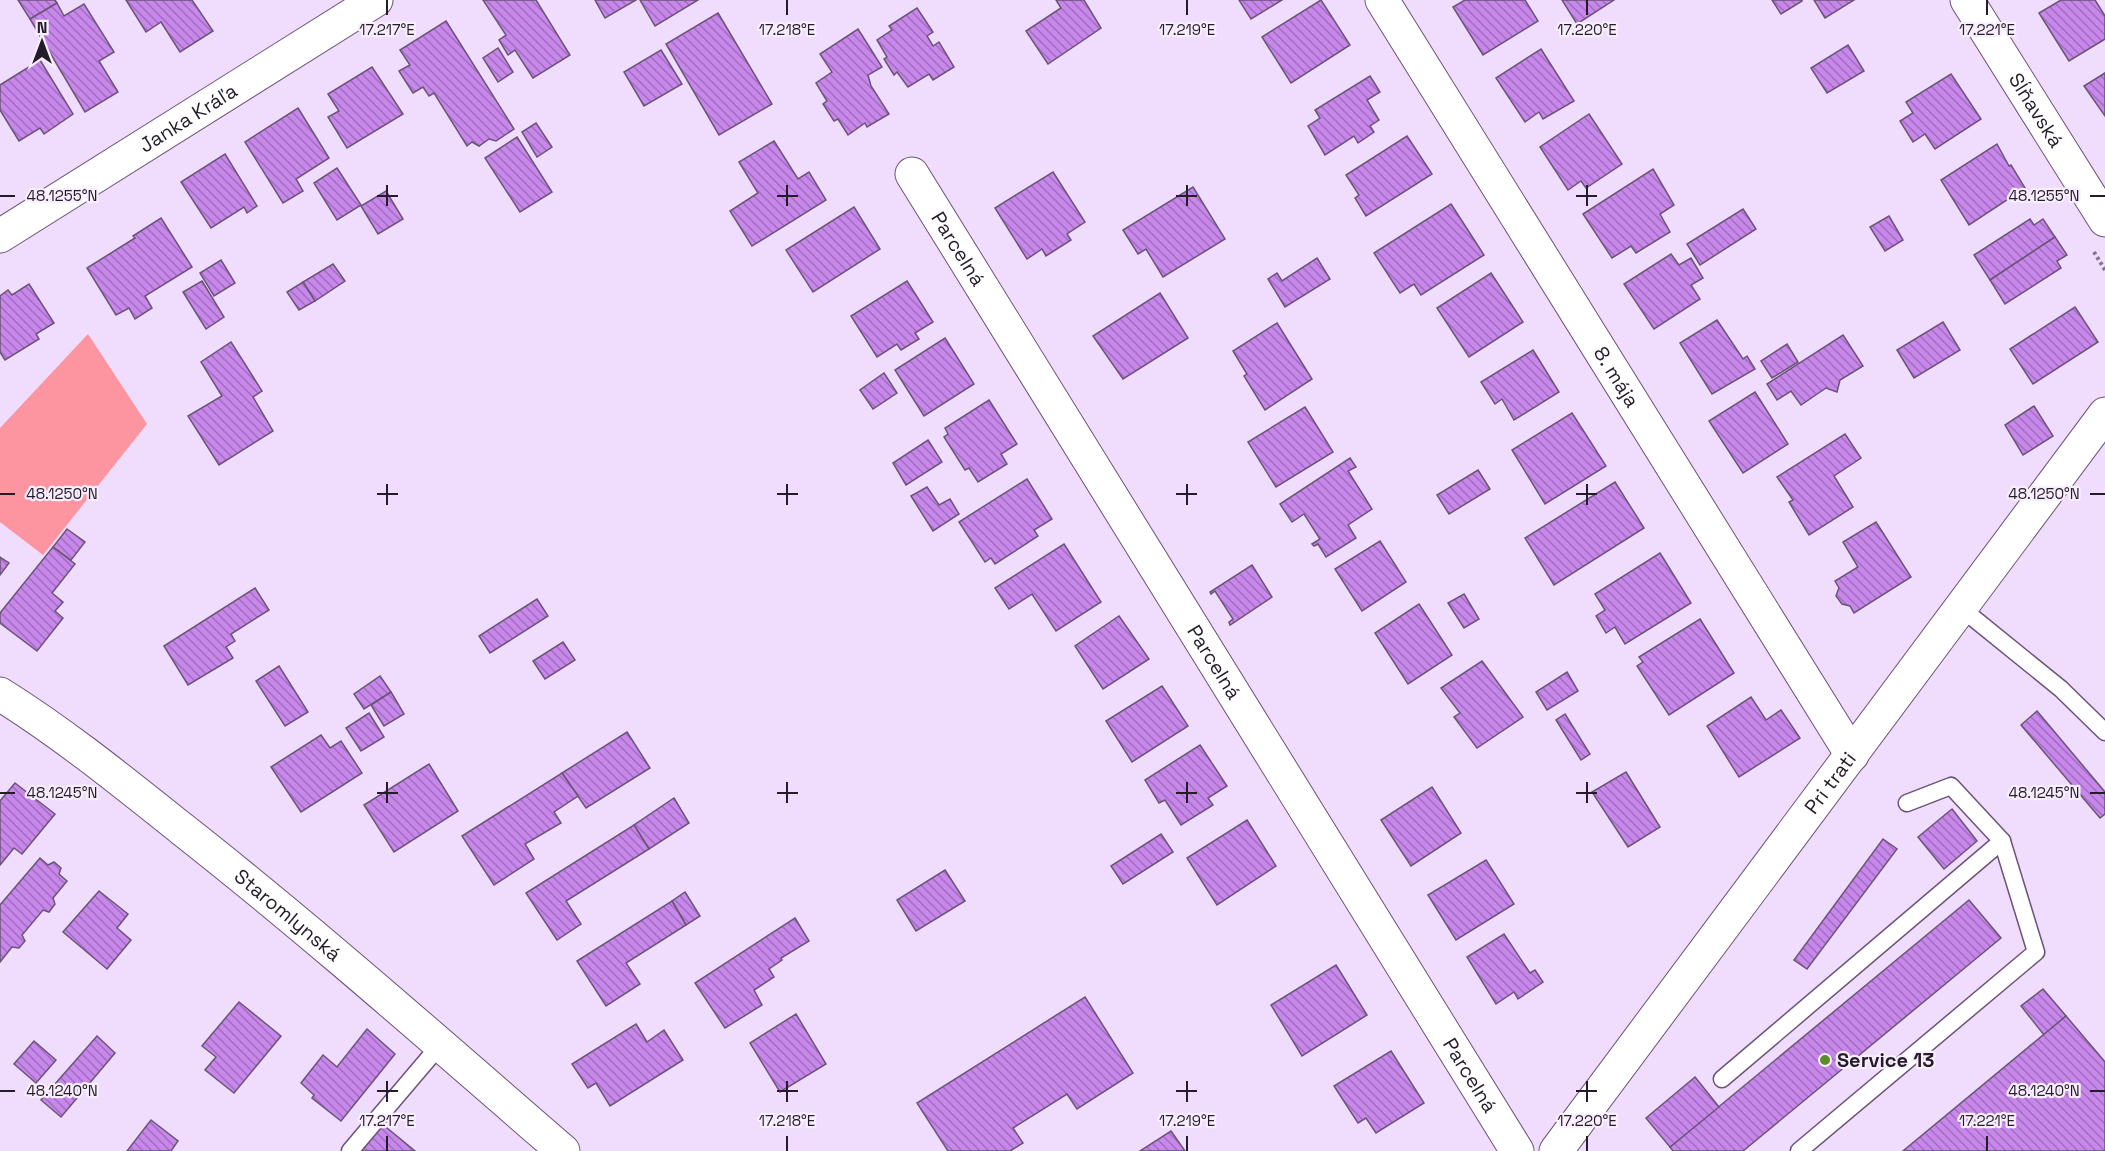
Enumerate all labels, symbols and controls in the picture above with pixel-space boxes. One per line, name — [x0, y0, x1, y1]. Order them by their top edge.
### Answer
north arrow — [12, 12, 72, 72]
text: N — [37, 17, 47, 38]
text: 17.217°E — [359, 20, 415, 39]
text: 17.218°E — [759, 20, 815, 39]
text: 17.219°E — [1159, 20, 1215, 39]
text: 17.220°E — [1557, 20, 1617, 39]
text: 17.221°E — [1959, 20, 2015, 39]
street label: Sĺňavská — [2003, 68, 2069, 152]
street label: Janka Kráľa — [134, 78, 242, 158]
text: 48.1255°N — [27, 186, 97, 205]
text: 48.1255°N — [2009, 186, 2079, 205]
street label: Parcelná — [925, 207, 991, 291]
street label: 8. mája — [1588, 342, 1645, 412]
text: 48.1250°N — [26, 484, 98, 503]
text: 48.1250°N — [2008, 484, 2080, 503]
street label: Parcelná — [1181, 620, 1247, 704]
street label: Pri trati — [1799, 747, 1862, 819]
text: 48.1245°N — [27, 783, 97, 802]
text: 48.1245°N — [2009, 783, 2079, 802]
street label: Staromlynská — [229, 863, 347, 967]
street label: Parcelná — [1437, 1033, 1503, 1117]
place label: Service 13 — [1837, 1047, 1934, 1073]
marker: Service 13 — [1818, 1053, 1832, 1067]
text: 48.1240°N — [26, 1081, 98, 1100]
text: 48.1240°N — [2008, 1081, 2080, 1100]
text: 17.217°E — [359, 1111, 415, 1130]
text: 17.218°E — [759, 1111, 815, 1130]
text: 17.219°E — [1159, 1111, 1215, 1130]
text: 17.220°E — [1557, 1111, 1617, 1130]
text: 17.221°E — [1959, 1111, 2015, 1130]

